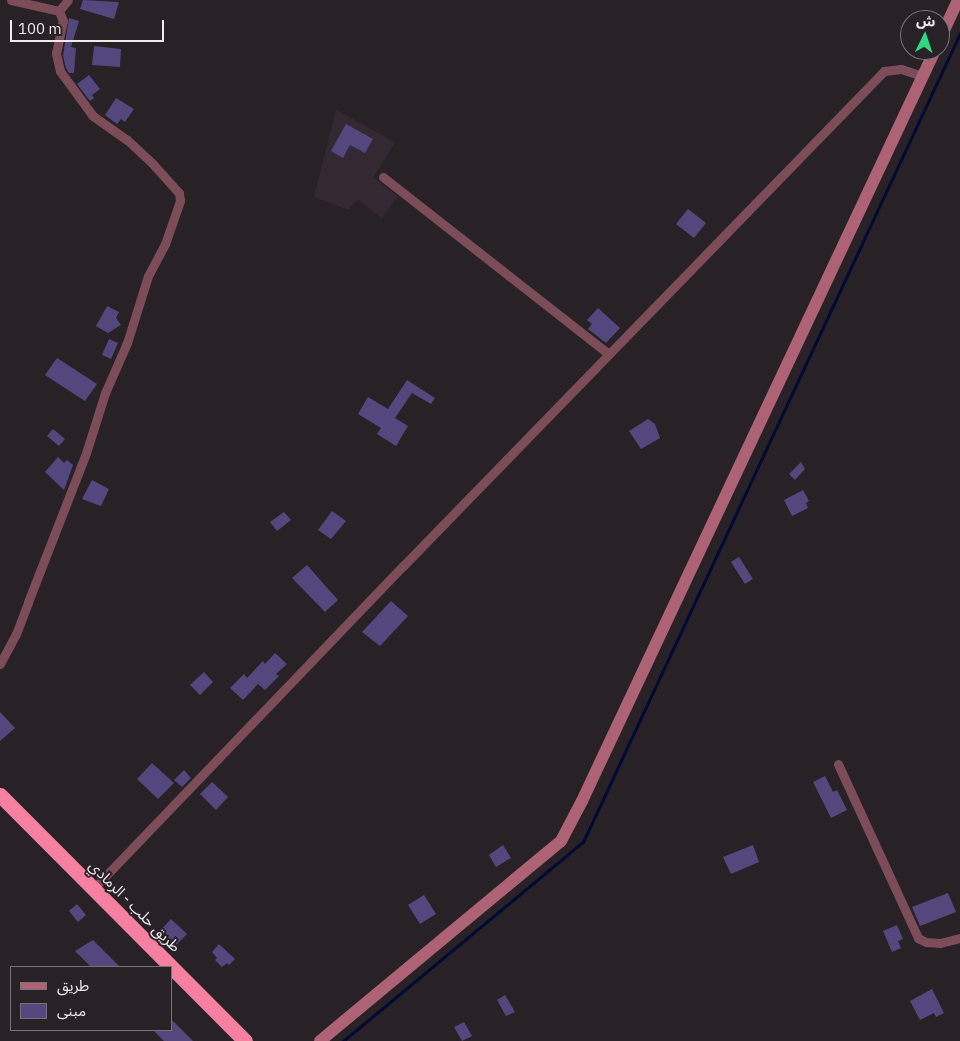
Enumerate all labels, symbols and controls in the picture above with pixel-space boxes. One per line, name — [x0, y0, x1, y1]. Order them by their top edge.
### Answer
scale bar — [12, 10, 166, 42]
north arrow — [900, 10, 950, 60]
text: ش — [916, 11, 936, 31]
text: 100 m — [18, 19, 62, 38]
street label: طريق حلب - الرمادي — [85, 856, 185, 956]
legend — [10, 966, 172, 1031]
text: طريق — [57, 976, 89, 995]
text: مبنى — [57, 1001, 86, 1020]

